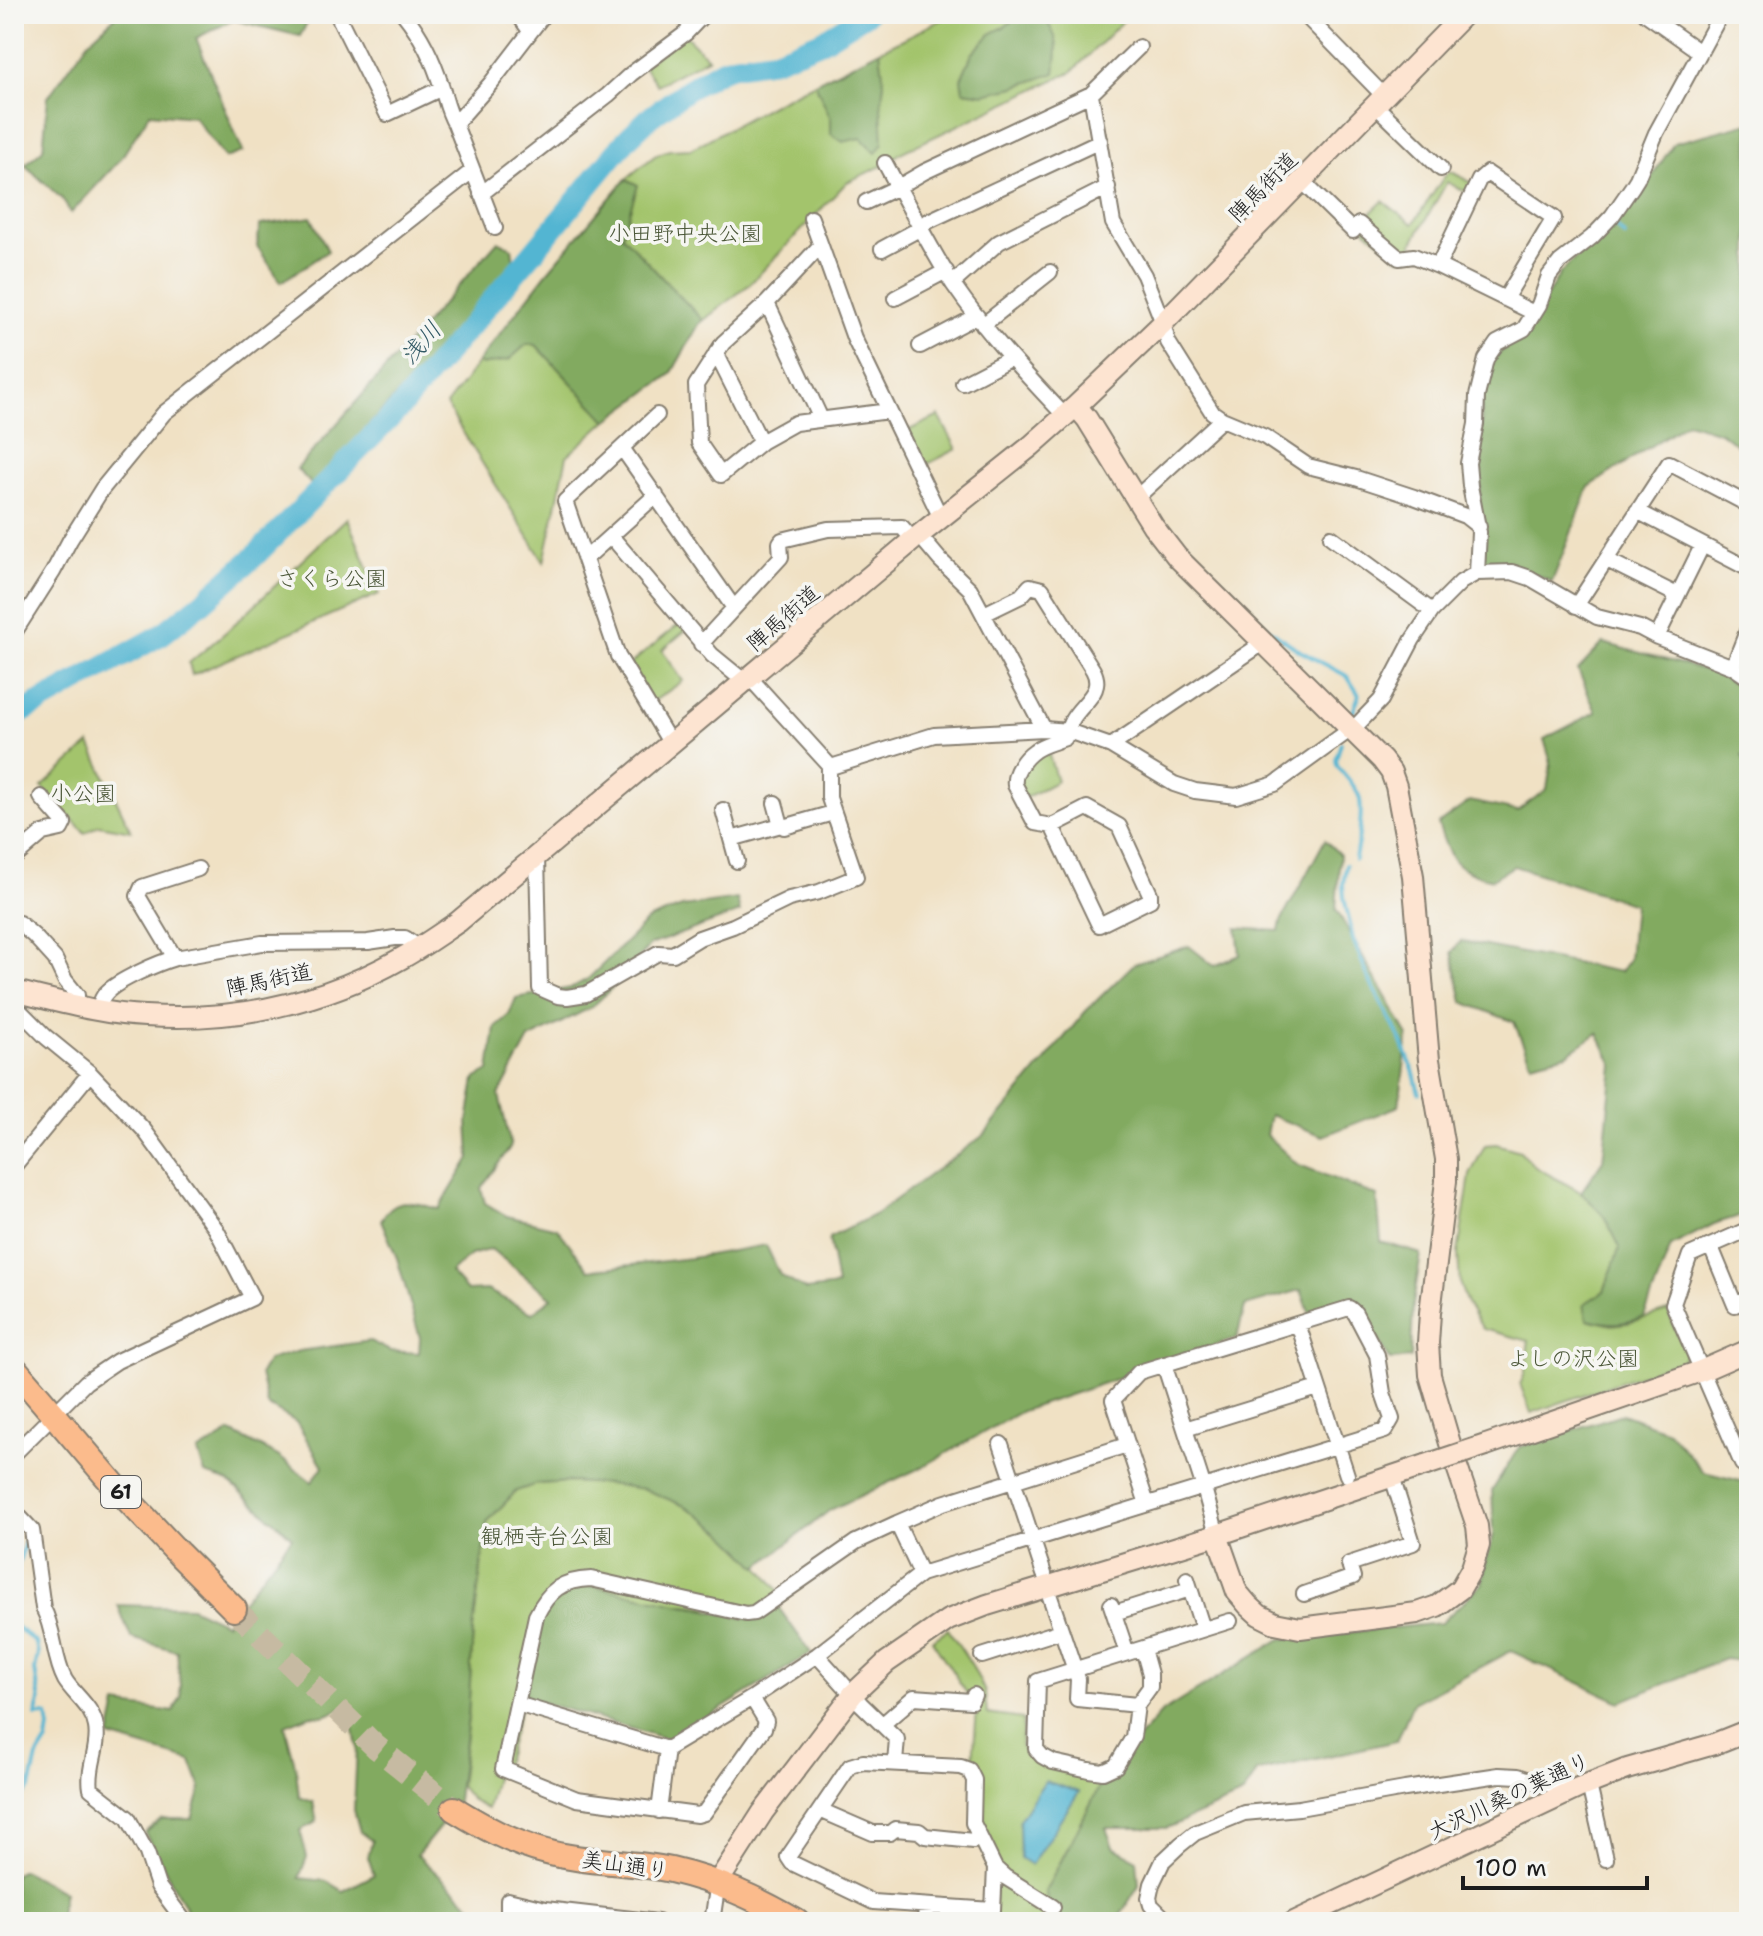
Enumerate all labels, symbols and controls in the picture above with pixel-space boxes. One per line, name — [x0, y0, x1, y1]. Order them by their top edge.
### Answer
street label: 陣馬街道 — [1222, 145, 1304, 229]
park label: 小田野中央公園 — [608, 219, 762, 248]
water label: 浅川 — [393, 314, 449, 372]
park label: さくら公園 — [277, 564, 387, 593]
street label: 陣馬街道 — [740, 578, 826, 658]
park label: 小公園 — [50, 779, 116, 808]
street label: 陣馬街道 — [223, 957, 315, 1003]
park label: よしの沢公園 — [1507, 1344, 1639, 1373]
road number: 61 — [101, 1476, 141, 1508]
park label: 観栖寺台公園 — [481, 1522, 613, 1551]
street label: 大沢川桑の葉通り — [1423, 1746, 1595, 1846]
scale bar — [1463, 1840, 1647, 1890]
street label: 美山通り — [579, 1845, 671, 1885]
text: 100 m — [1475, 1852, 1547, 1884]

